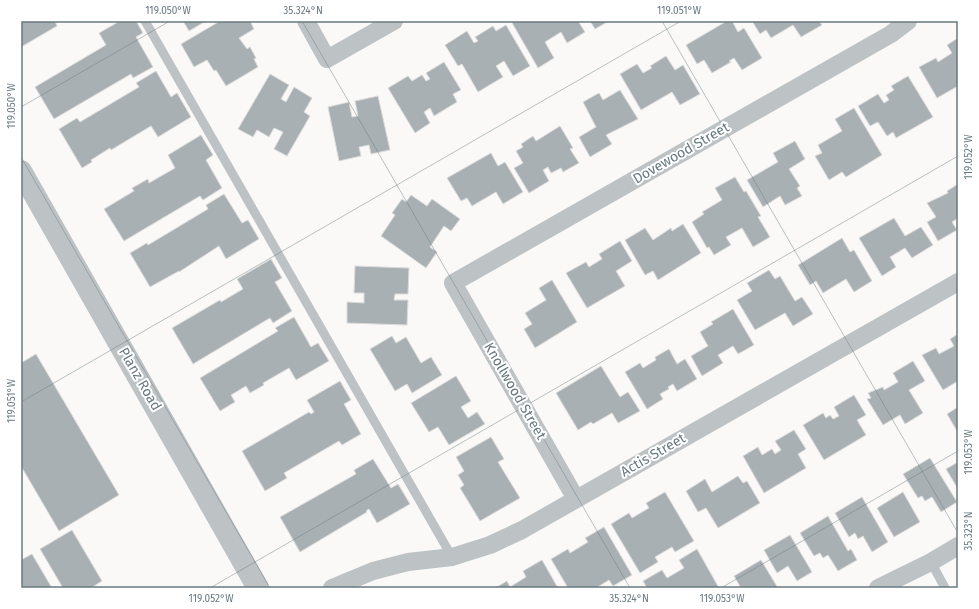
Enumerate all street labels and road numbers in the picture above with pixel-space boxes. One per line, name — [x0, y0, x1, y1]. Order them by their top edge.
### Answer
street label: Dovewood Street — [630, 118, 733, 187]
street label: Knollwood Street — [480, 339, 550, 443]
street label: Planz Road — [115, 344, 165, 414]
street label: Actis Street — [618, 429, 689, 480]

